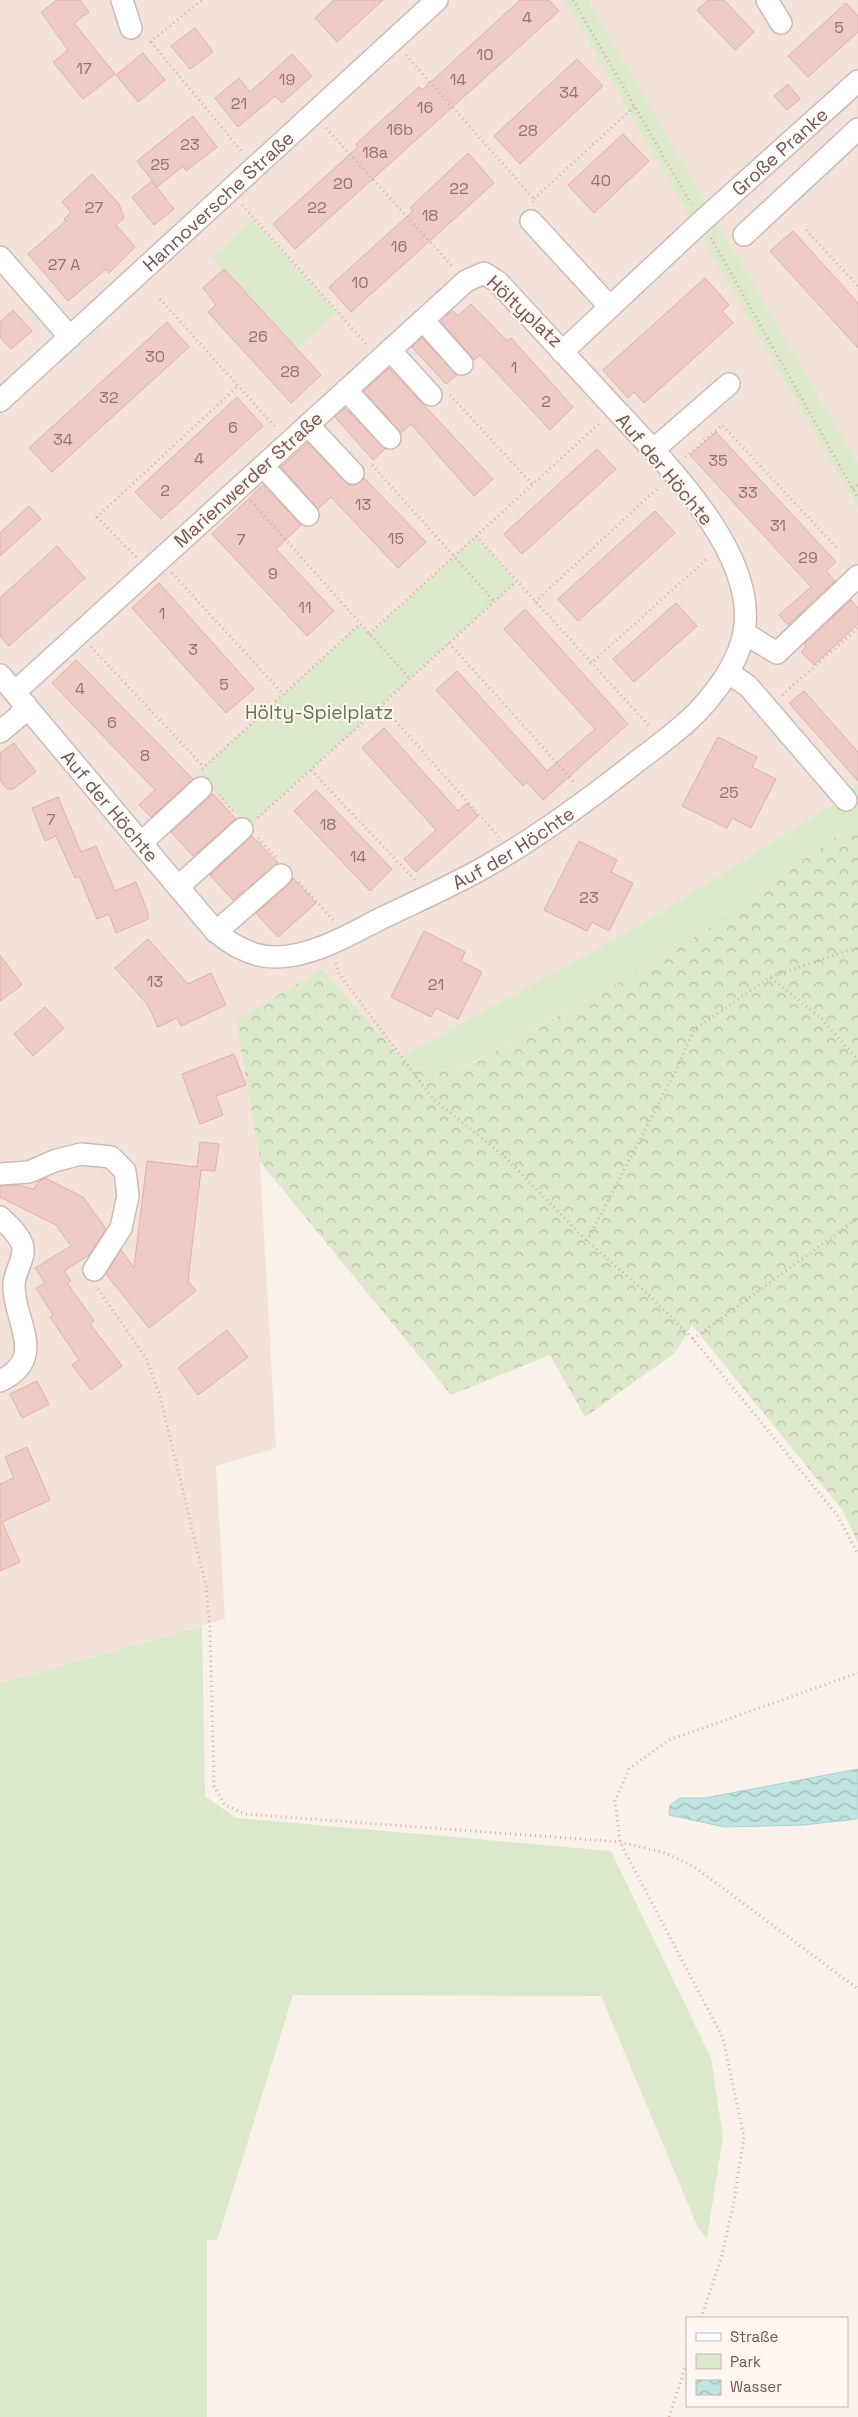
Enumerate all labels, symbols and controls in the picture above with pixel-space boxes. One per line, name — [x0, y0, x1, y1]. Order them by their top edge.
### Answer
house number: 4 — [522, 7, 532, 28]
house number: 5 — [834, 17, 844, 38]
house number: 10 — [477, 44, 493, 65]
house number: 17 — [76, 58, 92, 79]
house number: 19 — [279, 69, 295, 90]
house number: 14 — [450, 69, 466, 90]
house number: 34 — [559, 82, 579, 103]
house number: 21 — [231, 93, 247, 114]
house number: 16 — [417, 97, 433, 118]
street label: Große Pranke — [727, 102, 833, 201]
house number: 16b — [387, 119, 413, 140]
house number: 28 — [518, 120, 538, 141]
street label: Hannoversche Straße — [138, 126, 299, 277]
house number: 23 — [180, 134, 200, 155]
house number: 18a — [362, 142, 388, 163]
house number: 25 — [150, 154, 170, 175]
house number: 40 — [591, 170, 611, 191]
house number: 20 — [333, 173, 353, 194]
house number: 22 — [449, 178, 469, 199]
house number: 27 — [85, 197, 103, 218]
house number: 22 — [307, 197, 327, 218]
house number: 18 — [422, 205, 438, 226]
house number: 16 — [391, 236, 407, 257]
house number: 27 A — [48, 254, 80, 275]
street label: Höltyplatz — [481, 270, 568, 353]
house number: 10 — [352, 272, 368, 293]
house number: 26 — [248, 326, 268, 347]
house number: 30 — [145, 346, 165, 367]
house number: 1 — [511, 357, 517, 378]
house number: 28 — [280, 361, 300, 382]
house number: 32 — [99, 387, 119, 408]
house number: 2 — [541, 391, 551, 412]
street label: Marienwerder Straße — [169, 406, 328, 553]
street label: Auf der Höchte — [610, 408, 719, 531]
house number: 6 — [228, 417, 238, 438]
house number: 34 — [53, 429, 73, 450]
house number: 4 — [194, 448, 204, 469]
house number: 35 — [708, 450, 728, 471]
house number: 2 — [160, 480, 170, 501]
house number: 33 — [738, 482, 758, 503]
house number: 13 — [355, 494, 371, 515]
house number: 31 — [770, 515, 786, 536]
house number: 15 — [388, 528, 404, 549]
house number: 7 — [236, 529, 246, 550]
house number: 29 — [798, 547, 818, 568]
house number: 9 — [268, 563, 278, 584]
house number: 11 — [298, 597, 312, 618]
house number: 1 — [159, 603, 165, 624]
house number: 3 — [188, 639, 198, 660]
house number: 5 — [219, 674, 229, 695]
house number: 4 — [75, 678, 85, 699]
park label: Hölty-Spielplatz — [245, 700, 393, 725]
house number: 6 — [107, 712, 117, 733]
street label: Auf der Höchte — [55, 745, 164, 868]
house number: 8 — [140, 745, 150, 766]
house number: 25 — [719, 782, 739, 803]
street label: Auf der Höchte — [448, 801, 579, 895]
house number: 7 — [46, 809, 56, 830]
house number: 18 — [320, 814, 336, 835]
house number: 14 — [350, 846, 366, 867]
house number: 23 — [579, 887, 599, 908]
house number: 13 — [147, 971, 163, 992]
house number: 21 — [428, 974, 444, 995]
legend — [686, 2317, 848, 2407]
text: Straße — [730, 2327, 779, 2346]
text: Park — [730, 2352, 761, 2371]
text: Wasser — [730, 2377, 782, 2396]

